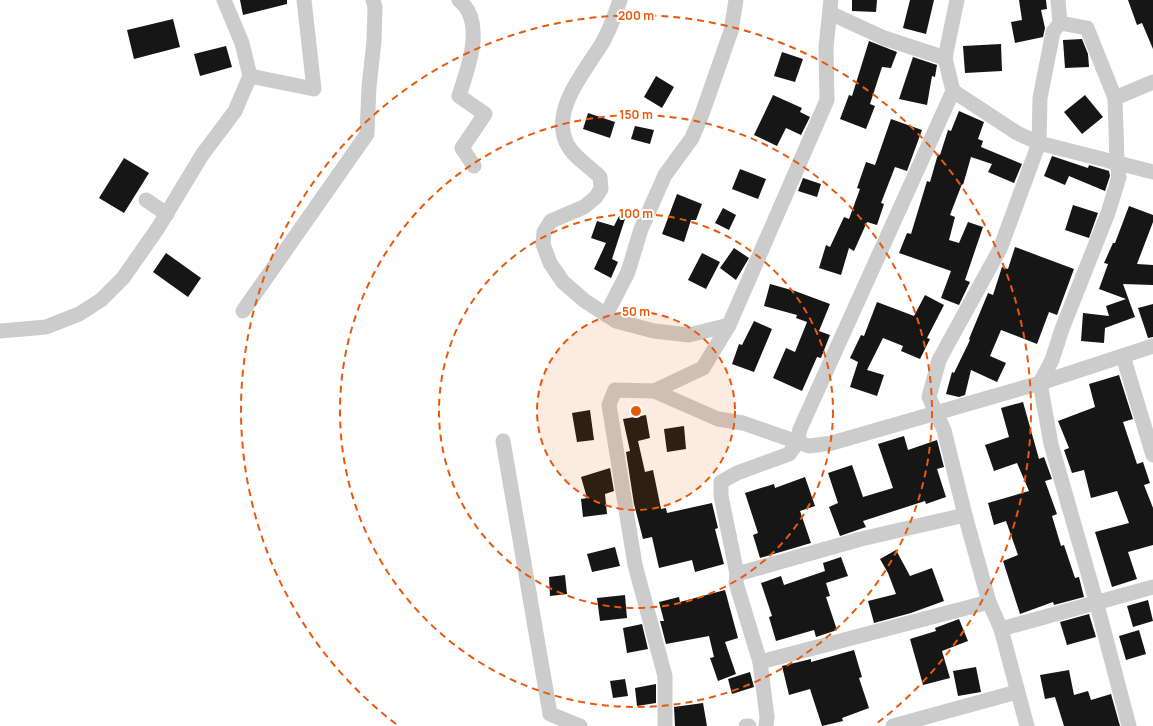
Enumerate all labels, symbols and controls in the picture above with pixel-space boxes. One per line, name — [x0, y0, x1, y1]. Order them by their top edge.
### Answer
text: 200 m — [618, 7, 654, 24]
text: 150 m — [619, 106, 653, 123]
text: 100 m — [619, 205, 653, 222]
text: 50 m — [622, 303, 650, 320]
centre of rings — [629, 404, 643, 418]

